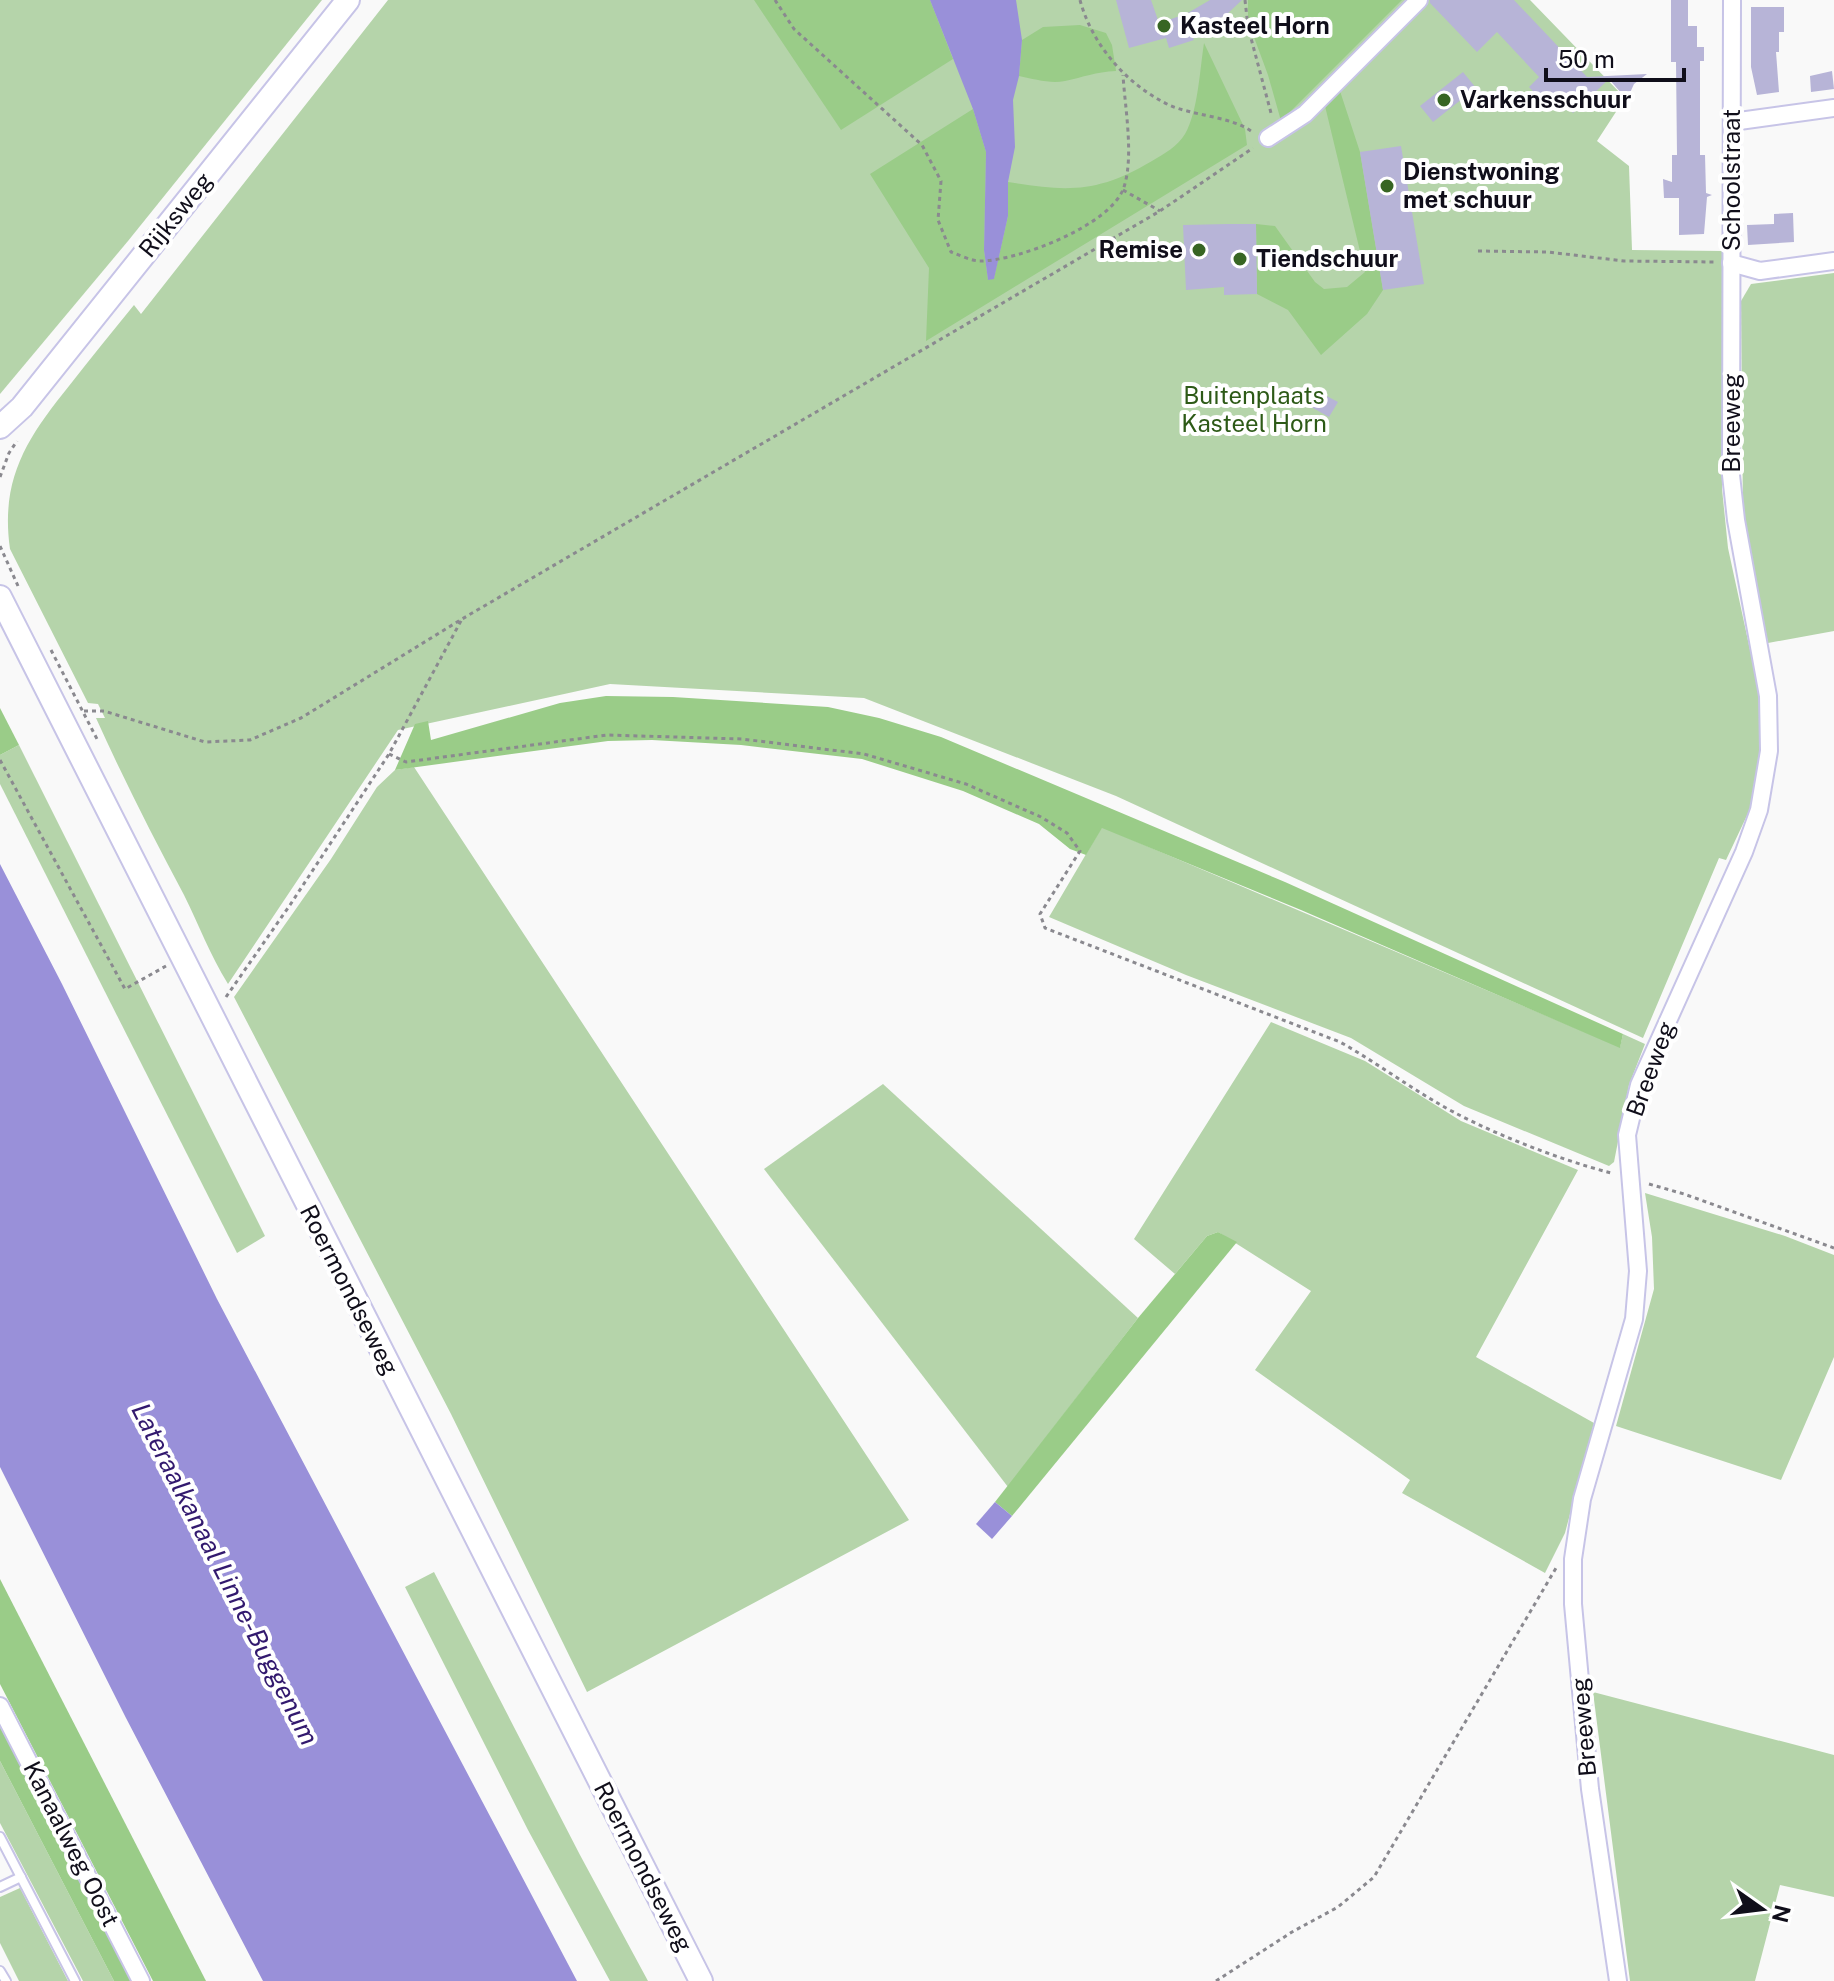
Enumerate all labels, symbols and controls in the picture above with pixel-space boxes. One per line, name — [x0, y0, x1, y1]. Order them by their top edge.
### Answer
place label: Kasteel Horn — [1180, 11, 1330, 39]
marker: Kasteel Horn — [1155, 17, 1173, 35]
scale bar — [1546, 32, 1684, 82]
text: 50 m — [1558, 45, 1615, 73]
place label: Varkensschuur — [1460, 85, 1631, 113]
marker: Varkensschuur — [1435, 91, 1453, 109]
street label: Schoolstraat — [1717, 109, 1745, 251]
place label: Dienstwoning met schuur — [1403, 157, 1560, 213]
street label: Rijksweg — [133, 166, 218, 262]
marker: Dienstwoning met schuur — [1378, 177, 1396, 195]
place label: Remise — [1099, 235, 1183, 263]
marker: Remise — [1190, 241, 1208, 259]
place label: Tiendschuur — [1256, 244, 1398, 272]
marker: Tiendschuur — [1231, 250, 1249, 268]
street label: Breeweg — [1717, 373, 1745, 473]
park label: Buitenplaats Kasteel Horn — [1181, 381, 1327, 437]
street label: Breeweg — [1620, 1017, 1680, 1120]
street label: Roermondseweg — [295, 1200, 405, 1379]
water label: Lateraalkanaal Linne-Buggenum — [125, 1398, 325, 1750]
street label: Breeweg — [1565, 1676, 1601, 1778]
street label: Kanaalweg Oost — [18, 1756, 126, 1931]
street label: Roermondseweg — [589, 1777, 699, 1956]
north arrow — [1722, 1869, 1802, 1949]
text: N — [1767, 1902, 1796, 1925]

